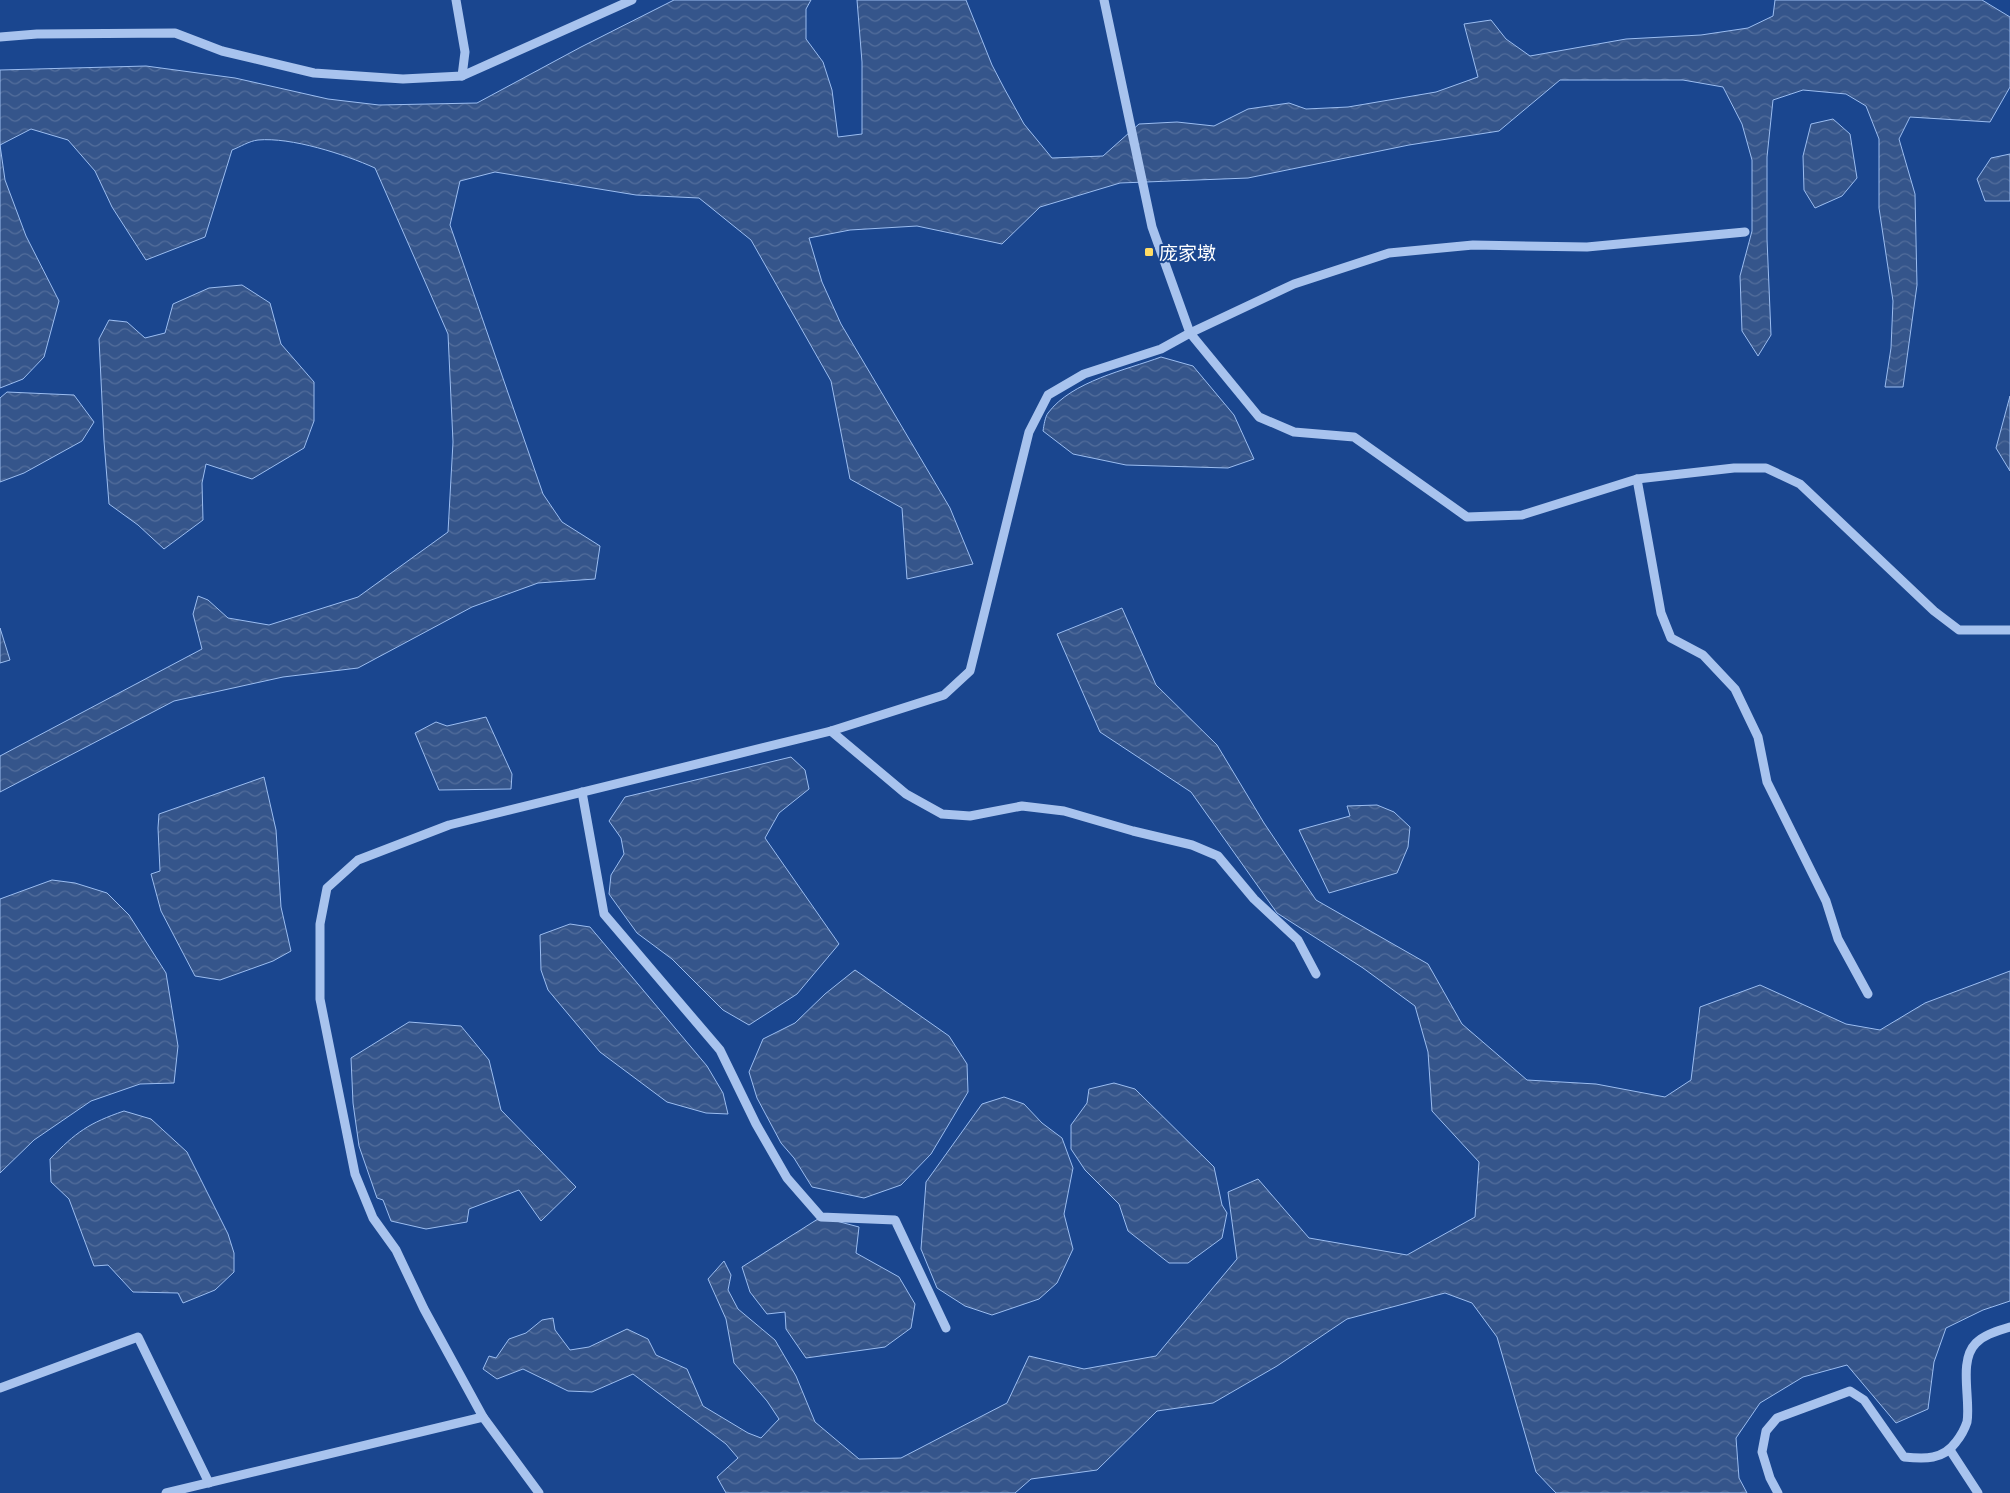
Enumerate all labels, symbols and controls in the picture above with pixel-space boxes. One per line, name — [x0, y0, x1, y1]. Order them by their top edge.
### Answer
place label: 庞家墩 — [1159, 241, 1216, 264]
marker: 庞家墩 — [1143, 246, 1155, 258]

